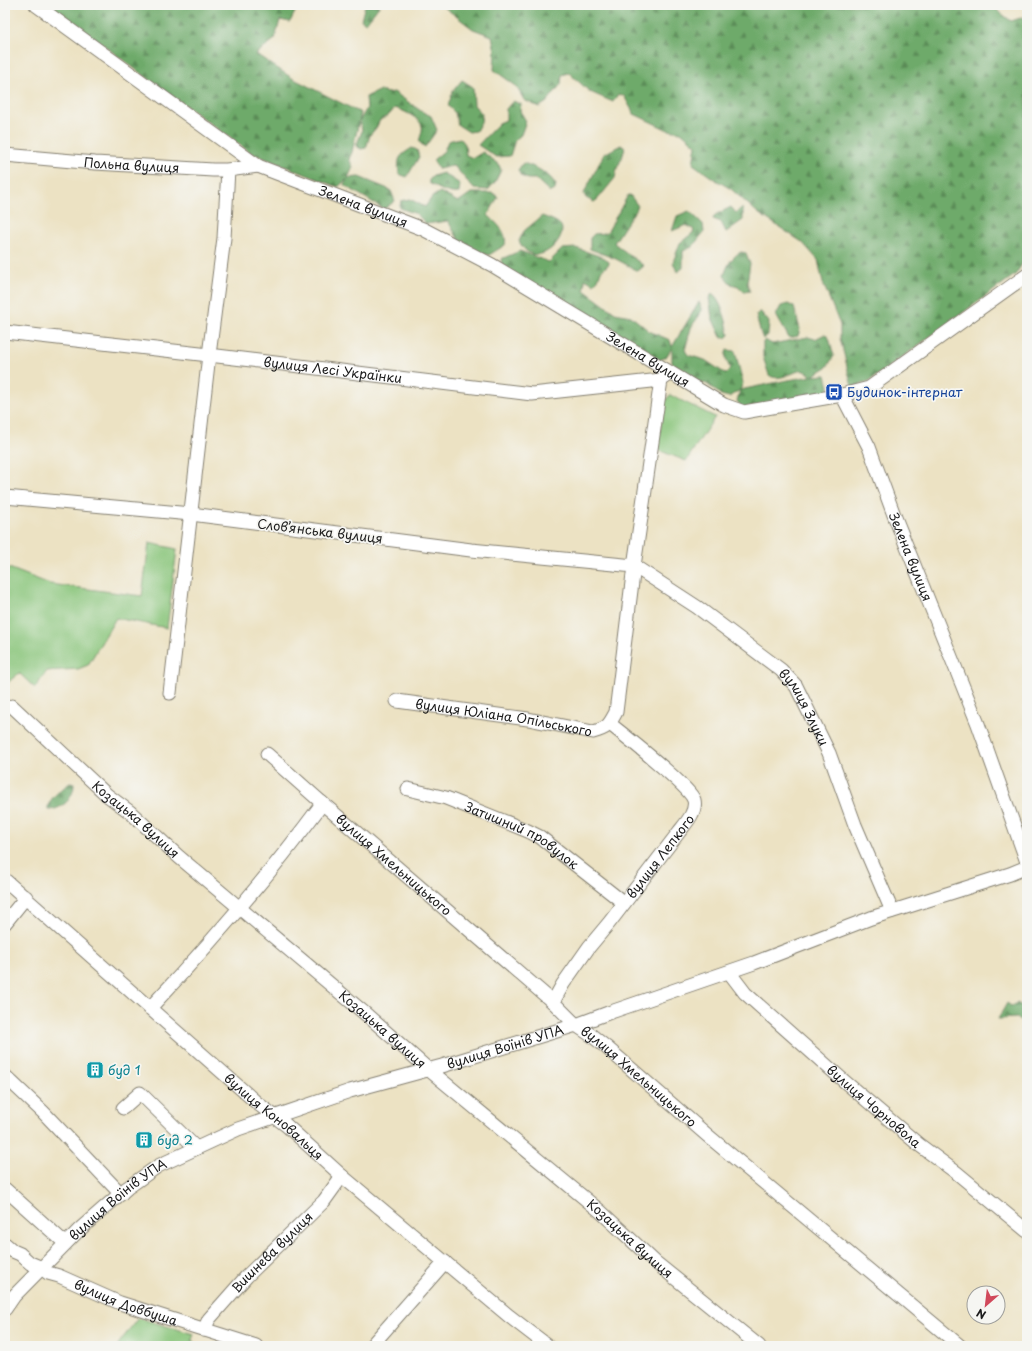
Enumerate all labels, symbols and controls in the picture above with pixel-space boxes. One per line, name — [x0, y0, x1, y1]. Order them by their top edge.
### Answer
street label: Польна вулиця — [83, 152, 180, 177]
street label: Зелена вулиця — [316, 180, 411, 231]
street label: Зелена вулиця — [603, 326, 693, 391]
street label: вулиця Лесі Українки — [263, 352, 403, 387]
bus stop icon: Будинок-інтернат — [824, 382, 844, 402]
place label: Будинок-інтернат — [847, 382, 963, 401]
street label: Зелена вулиця — [885, 509, 938, 604]
street label: Словʼянська вулиця — [256, 513, 384, 548]
street label: вулиця Злуки — [775, 664, 834, 749]
street label: вулиця Юліана Опільського — [414, 694, 594, 741]
street label: Козацька вулиця — [88, 776, 184, 862]
street label: Затишний провулок — [462, 797, 583, 873]
street label: вулиця Хмельницького — [332, 809, 456, 920]
street label: вулиця Лепкого — [621, 810, 698, 902]
street label: Козацька вулиця — [335, 986, 431, 1072]
street label: вулиця Воїнів УПА — [444, 1019, 566, 1073]
street label: вулиця Хмельницького — [577, 1021, 701, 1131]
building icon: буд 1 — [85, 1060, 105, 1080]
place label: буд 1 — [108, 1060, 141, 1079]
street label: вулиця Чорновола — [823, 1060, 926, 1152]
street label: вулиця Коновальця — [220, 1068, 328, 1164]
building icon: буд 2 — [134, 1130, 154, 1150]
place label: буд 2 — [157, 1130, 193, 1149]
street label: вулиця Воїнів УПА — [64, 1153, 170, 1244]
street label: Козацька вулиця — [583, 1194, 677, 1282]
street label: Вишнева вулиця — [227, 1207, 317, 1296]
street label: вулиця Довбуша — [71, 1274, 180, 1330]
north arrow — [966, 1285, 1006, 1325]
text: N — [973, 1305, 989, 1324]

